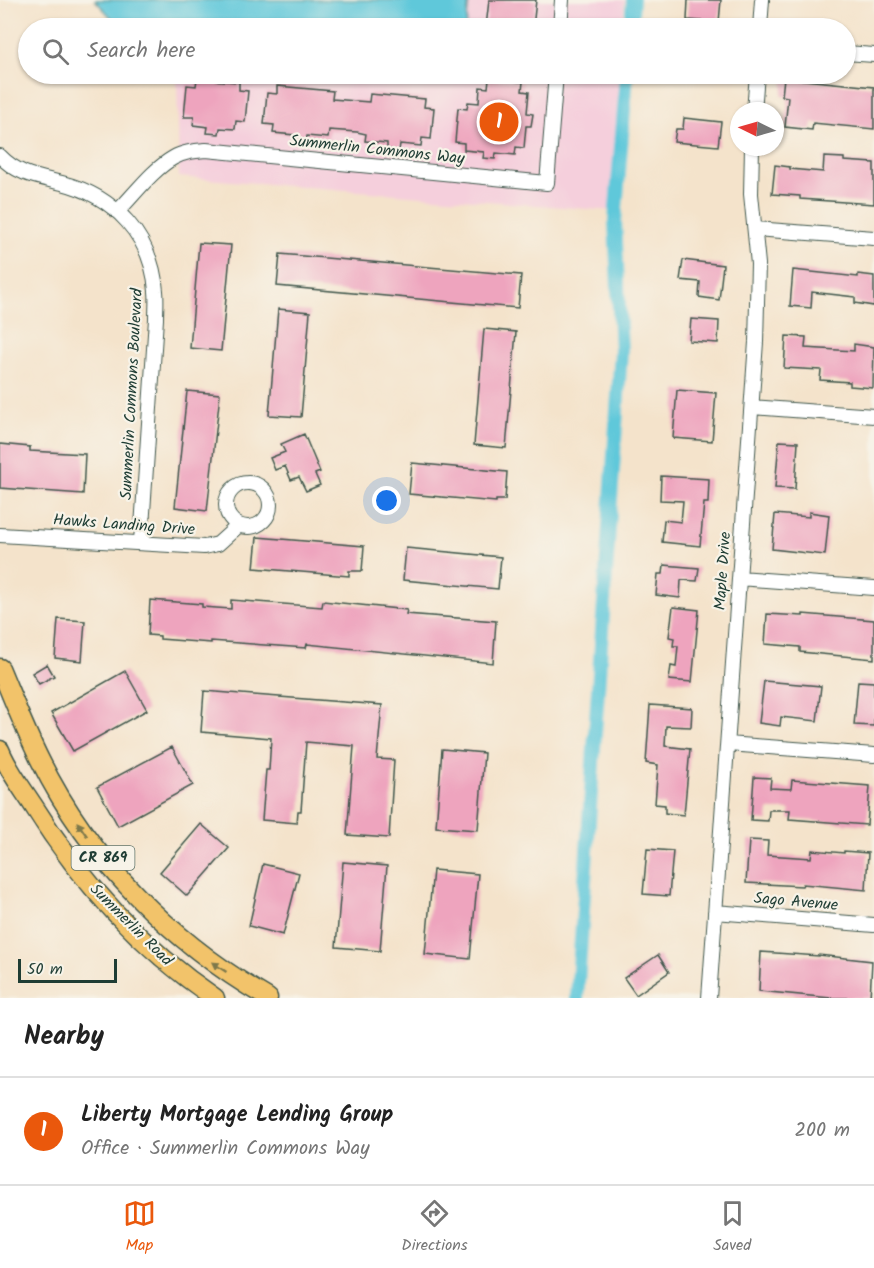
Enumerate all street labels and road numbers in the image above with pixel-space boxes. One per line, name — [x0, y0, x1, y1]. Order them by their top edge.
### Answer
street label: Summerlin Commons Way — [288, 128, 466, 172]
street label: Summerlin Commons Boulevard — [114, 287, 150, 500]
street label: Hawks Landing Drive — [52, 508, 196, 542]
street label: Maple Drive — [708, 531, 738, 611]
road number: CR 869 — [72, 846, 134, 870]
street label: Summerlin Road — [84, 878, 179, 973]
street label: Sago Avenue — [753, 886, 839, 918]

